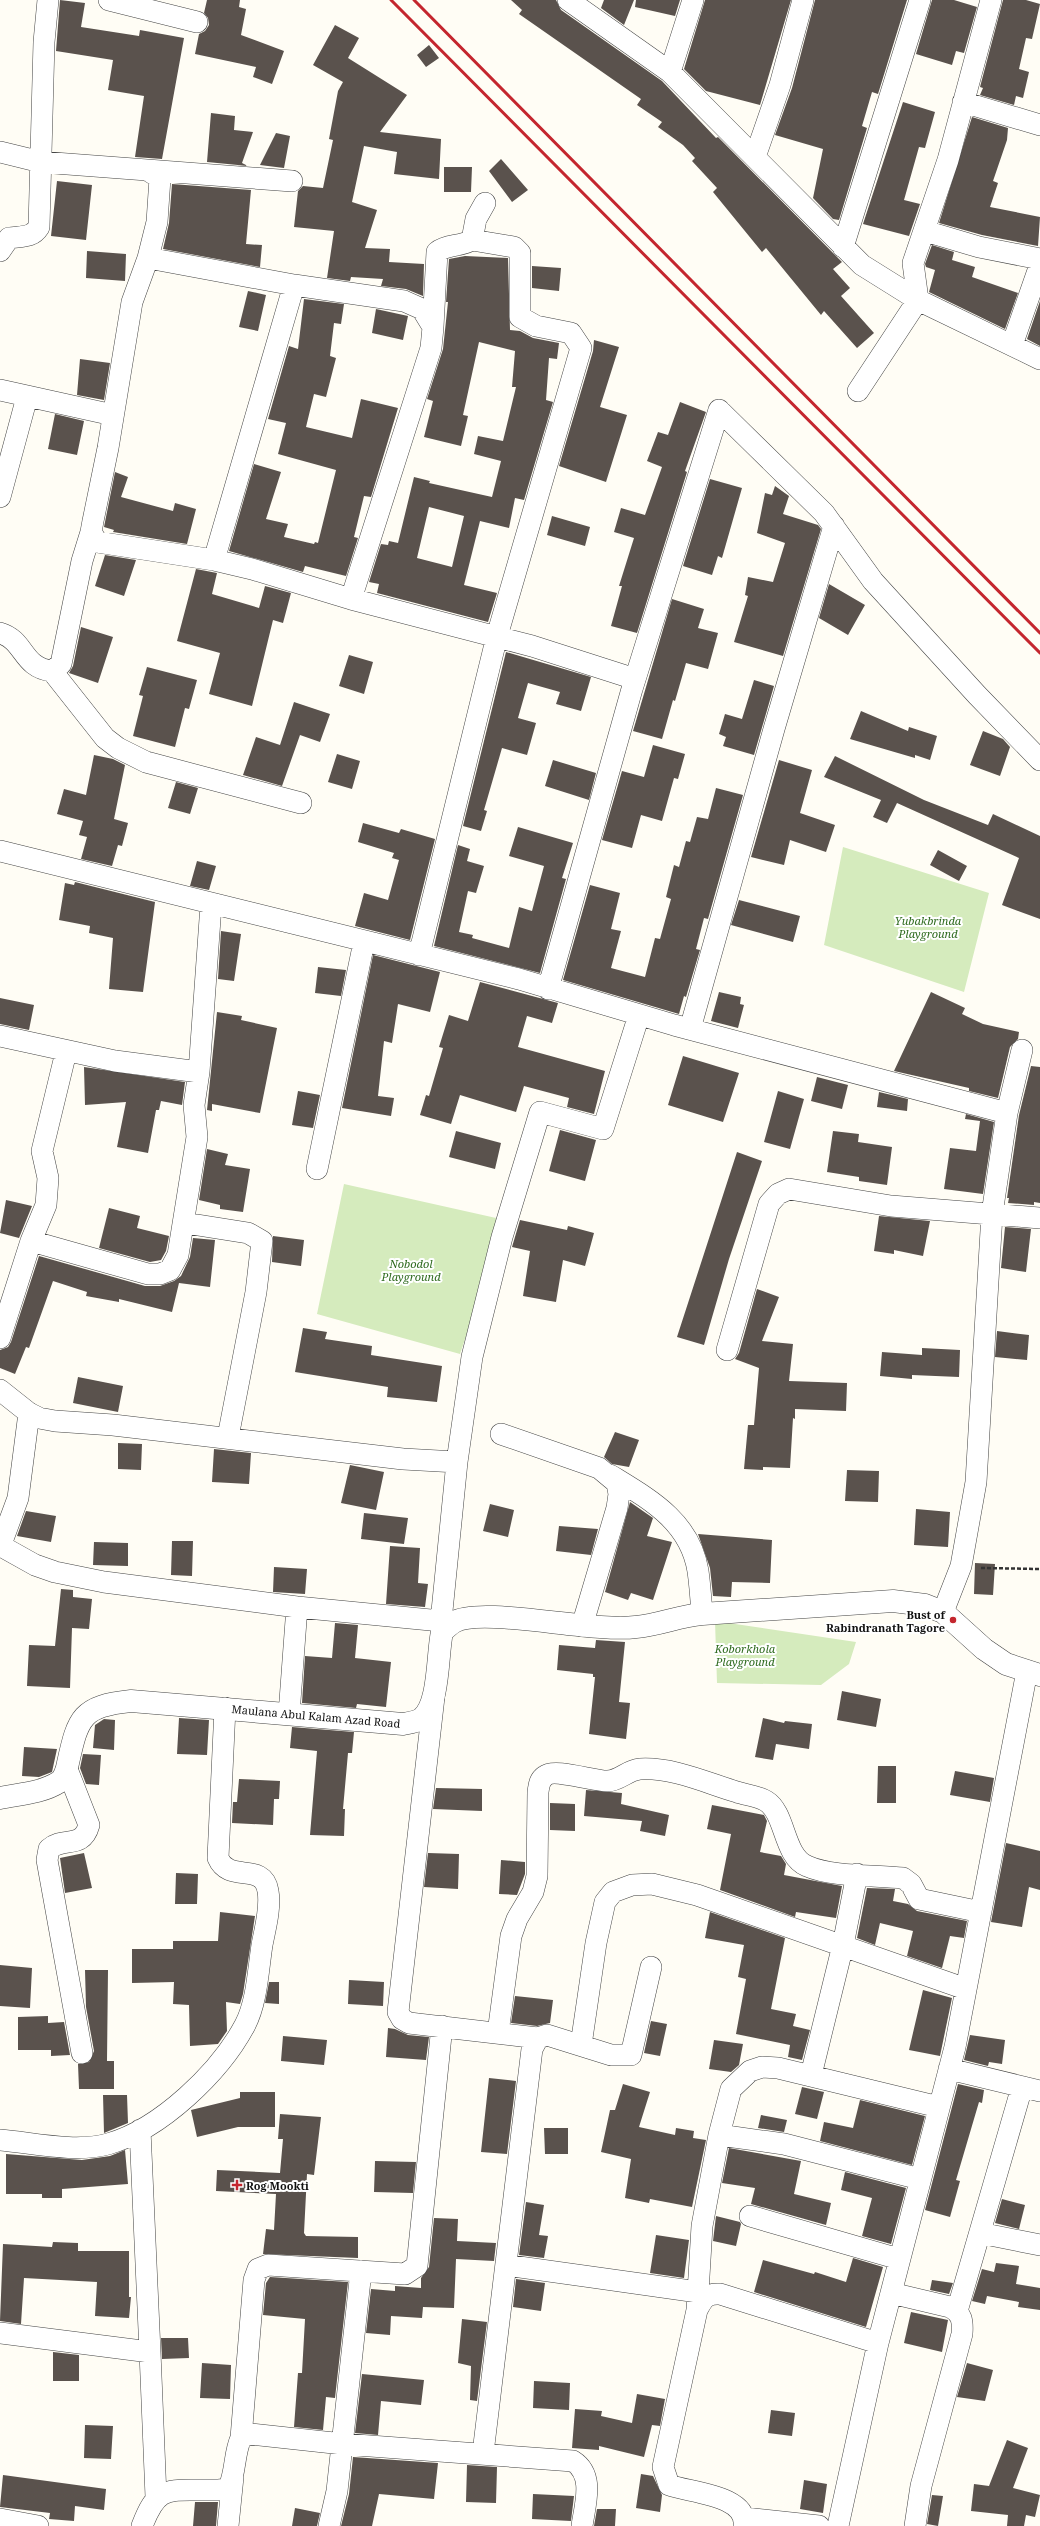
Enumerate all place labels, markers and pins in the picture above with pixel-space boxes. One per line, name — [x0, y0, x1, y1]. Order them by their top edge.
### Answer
place label: Bust of Rabindranath Tagore — [826, 1607, 947, 1635]
marker: Bust of Rabindranath Tagore — [948, 1615, 958, 1625]
place label: Rog Mookti — [246, 2178, 309, 2193]
marker: Rog Mookti — [231, 2179, 243, 2191]

